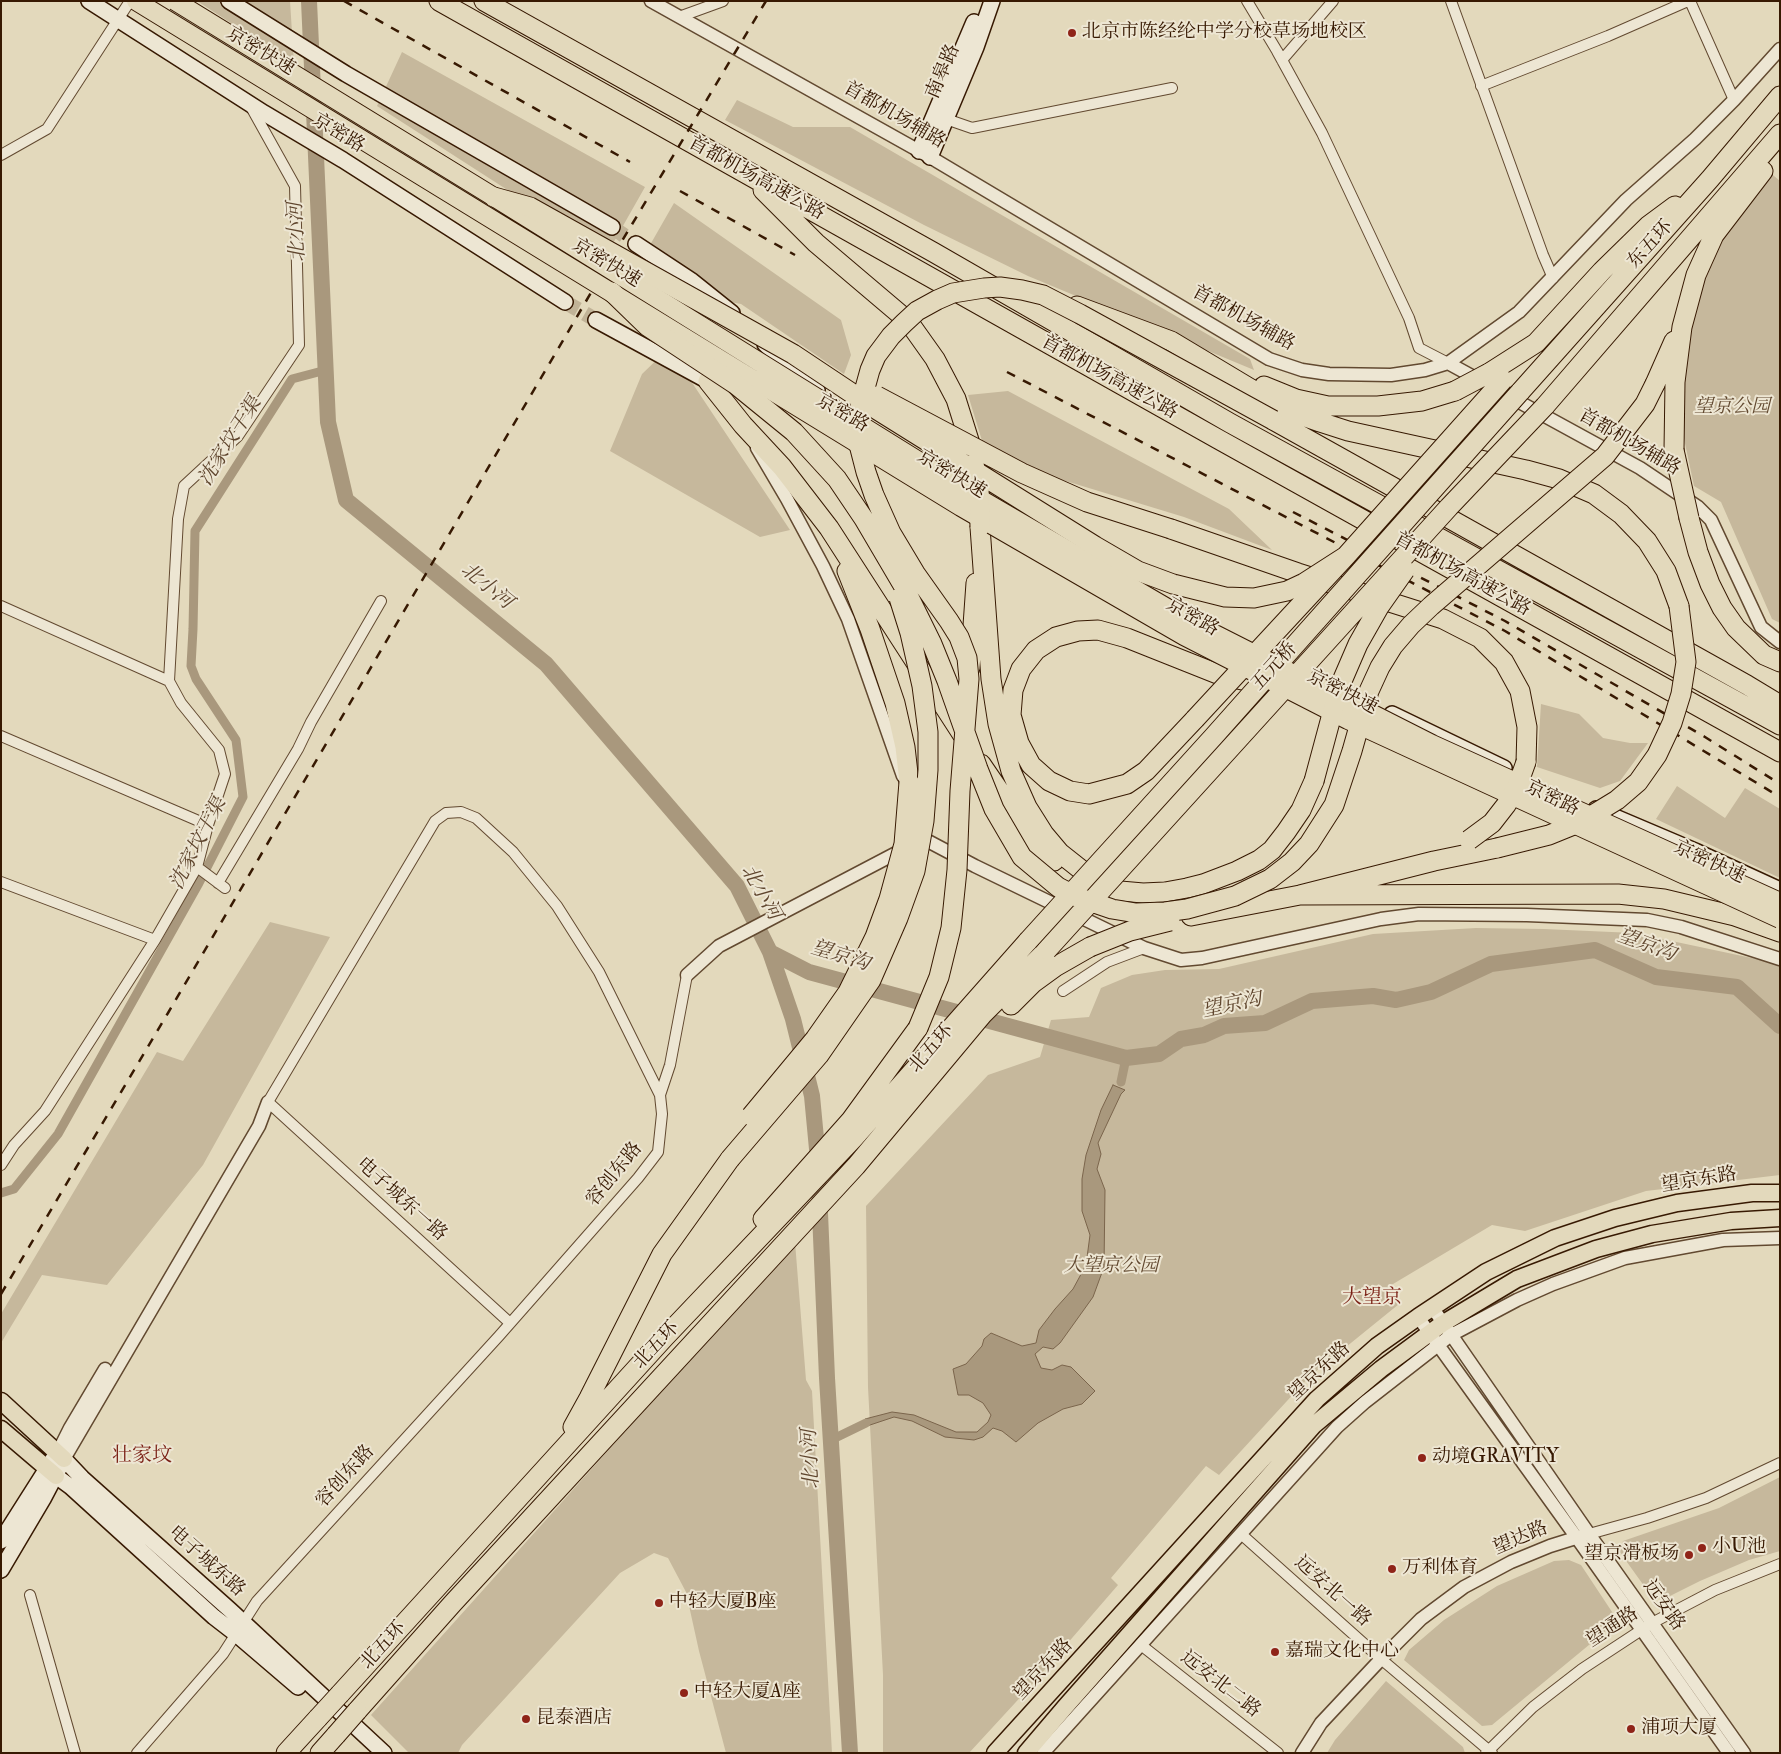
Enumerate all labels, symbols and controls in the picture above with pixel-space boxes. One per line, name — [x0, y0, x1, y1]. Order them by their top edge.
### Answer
place label: 北京市陈经纶中学分校草场地校区 — [1082, 22, 1367, 44]
street label: 京密快速 — [222, 23, 298, 81]
marker: 北京市陈经纶中学分校草场地校区 — [1066, 27, 1078, 39]
street label: 南皋路 — [922, 41, 966, 103]
street label: 首都机场辅路 — [839, 78, 949, 154]
street label: 京密路 — [308, 110, 368, 158]
street label: 首都机场高速公路 — [684, 132, 828, 226]
water label: 北小河 — [284, 201, 312, 263]
street label: 东五环 — [1623, 216, 1679, 274]
street label: 京密快速 — [568, 235, 644, 293]
street label: 首都机场辅路 — [1188, 281, 1298, 357]
street label: 首都机场高速公路 — [1037, 331, 1181, 425]
street label: 京密路 — [812, 390, 872, 438]
water label: 沈家坟干渠 — [194, 393, 268, 491]
park label: 望京公园 — [1694, 397, 1770, 419]
street label: 首都机场辅路 — [1574, 405, 1684, 481]
street label: 京密快速 — [913, 446, 989, 504]
street label: 首都机场高速公路 — [1390, 528, 1534, 622]
water label: 北小河 — [455, 559, 517, 615]
street label: 京密路 — [1162, 594, 1222, 642]
street label: 五元桥 — [1247, 638, 1303, 696]
street label: 京密快速 — [1303, 666, 1381, 720]
street label: 京密路 — [1521, 776, 1583, 822]
water label: 沈家坟干渠 — [166, 794, 232, 894]
street label: 京密快速 — [1670, 837, 1748, 889]
water label: 北小河 — [735, 861, 785, 925]
water label: 望京沟 — [1614, 924, 1678, 968]
water label: 望京沟 — [808, 937, 872, 977]
water label: 望京沟 — [1200, 988, 1264, 1024]
street label: 北五环 — [905, 1020, 959, 1078]
street label: 容创东路 — [582, 1138, 648, 1212]
street label: 电子城东一路 — [351, 1153, 451, 1247]
street label: 望京东路 — [1660, 1164, 1738, 1198]
park label: 大望京公园 — [1064, 1256, 1158, 1278]
district label: 大望京 — [1342, 1287, 1402, 1311]
street label: 北五环 — [629, 1317, 685, 1375]
street label: 望京东路 — [1284, 1338, 1356, 1406]
water label: 北小河 — [798, 1428, 826, 1490]
street label: 容创东路 — [312, 1441, 380, 1513]
district label: 壮家坟 — [112, 1445, 172, 1469]
place label: 动境GRAVITY — [1432, 1447, 1559, 1469]
marker: 动境GRAVITY — [1416, 1452, 1428, 1464]
street label: 望达路 — [1490, 1517, 1552, 1561]
street label: 电子城东路 — [163, 1522, 249, 1602]
place label: 小U池 — [1712, 1537, 1766, 1559]
marker: 小U池 — [1696, 1542, 1708, 1554]
place label: 望京滑板场 — [1584, 1544, 1679, 1566]
marker: 望京滑板场 — [1683, 1549, 1695, 1561]
street label: 远安北一路 — [1289, 1552, 1375, 1632]
place label: 万利体育 — [1402, 1558, 1478, 1580]
marker: 万利体育 — [1386, 1563, 1398, 1575]
street label: 远安路 — [1637, 1576, 1689, 1636]
place label: 中轻大厦B座 — [669, 1592, 776, 1614]
marker: 中轻大厦B座 — [653, 1597, 665, 1609]
street label: 望通路 — [1583, 1603, 1643, 1653]
street label: 北五环 — [356, 1617, 412, 1675]
street label: 望京东路 — [1010, 1634, 1078, 1706]
place label: 嘉瑞文化中心 — [1285, 1641, 1399, 1663]
marker: 嘉瑞文化中心 — [1269, 1646, 1281, 1658]
street label: 远安北二路 — [1176, 1647, 1264, 1723]
place label: 中轻大厦A座 — [694, 1682, 801, 1704]
marker: 中轻大厦A座 — [678, 1687, 690, 1699]
place label: 昆泰酒店 — [536, 1708, 612, 1730]
marker: 昆泰酒店 — [520, 1713, 532, 1725]
place label: 浦项大厦 — [1641, 1718, 1717, 1740]
marker: 浦项大厦 — [1625, 1723, 1637, 1735]

